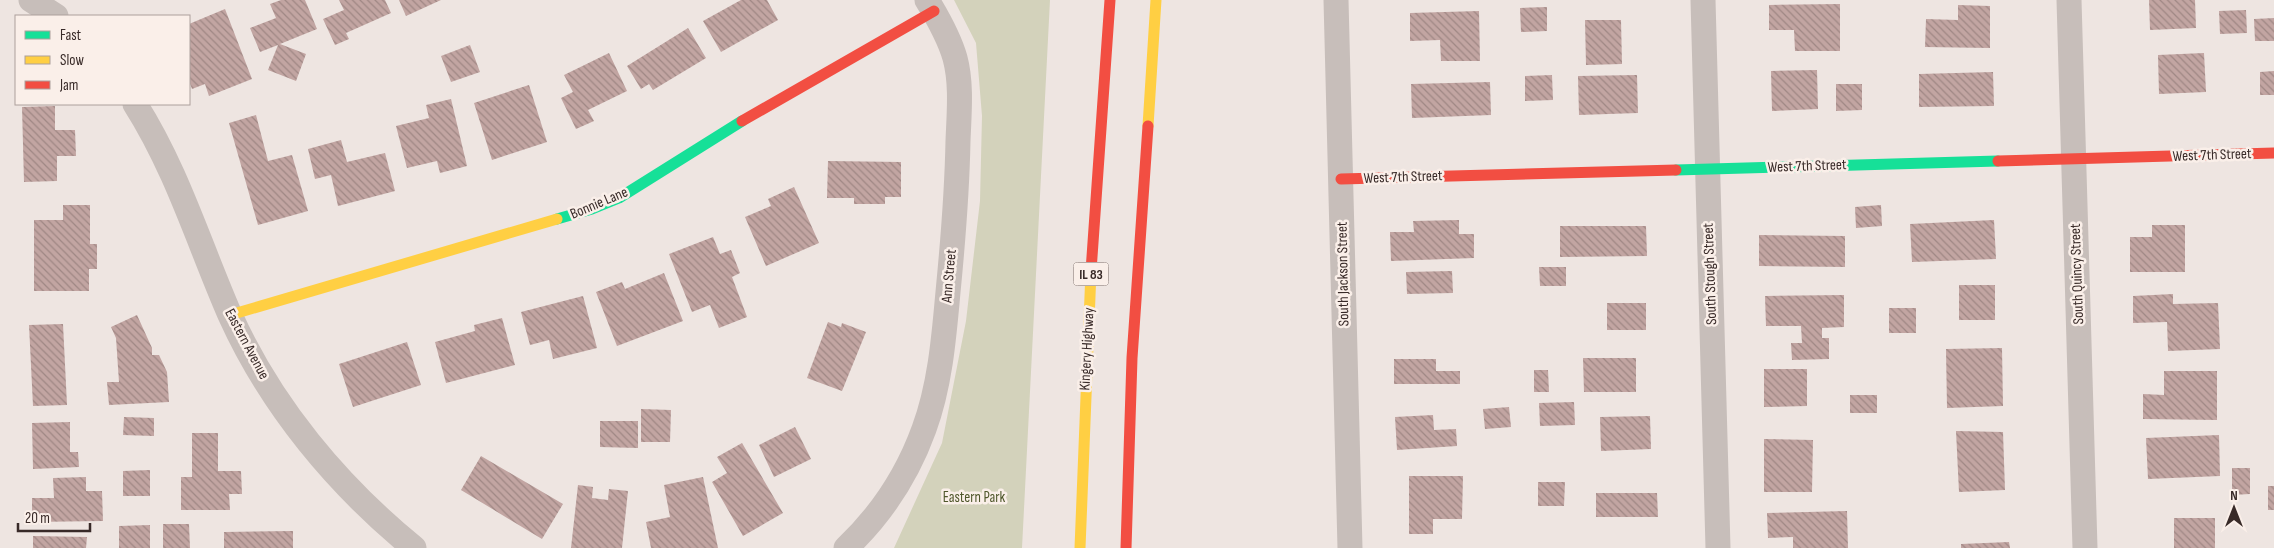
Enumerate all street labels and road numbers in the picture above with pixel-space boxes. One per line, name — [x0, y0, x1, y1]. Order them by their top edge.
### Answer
street label: West 7th Street — [2172, 144, 2252, 166]
street label: West 7th Street — [1767, 155, 1847, 177]
street label: West 7th Street — [1363, 166, 1443, 188]
street label: Bonnie Lane — [567, 182, 631, 224]
street label: South Jackson Street — [1333, 221, 1353, 327]
street label: South Stough Street — [1699, 222, 1721, 325]
street label: South Quincy Street — [2066, 223, 2088, 325]
street label: Ann Street — [937, 248, 961, 305]
road number: IL 83 — [1074, 262, 1108, 286]
street label: Eastern Avenue — [220, 305, 274, 383]
street label: Kingery Highway — [1075, 307, 1099, 391]

